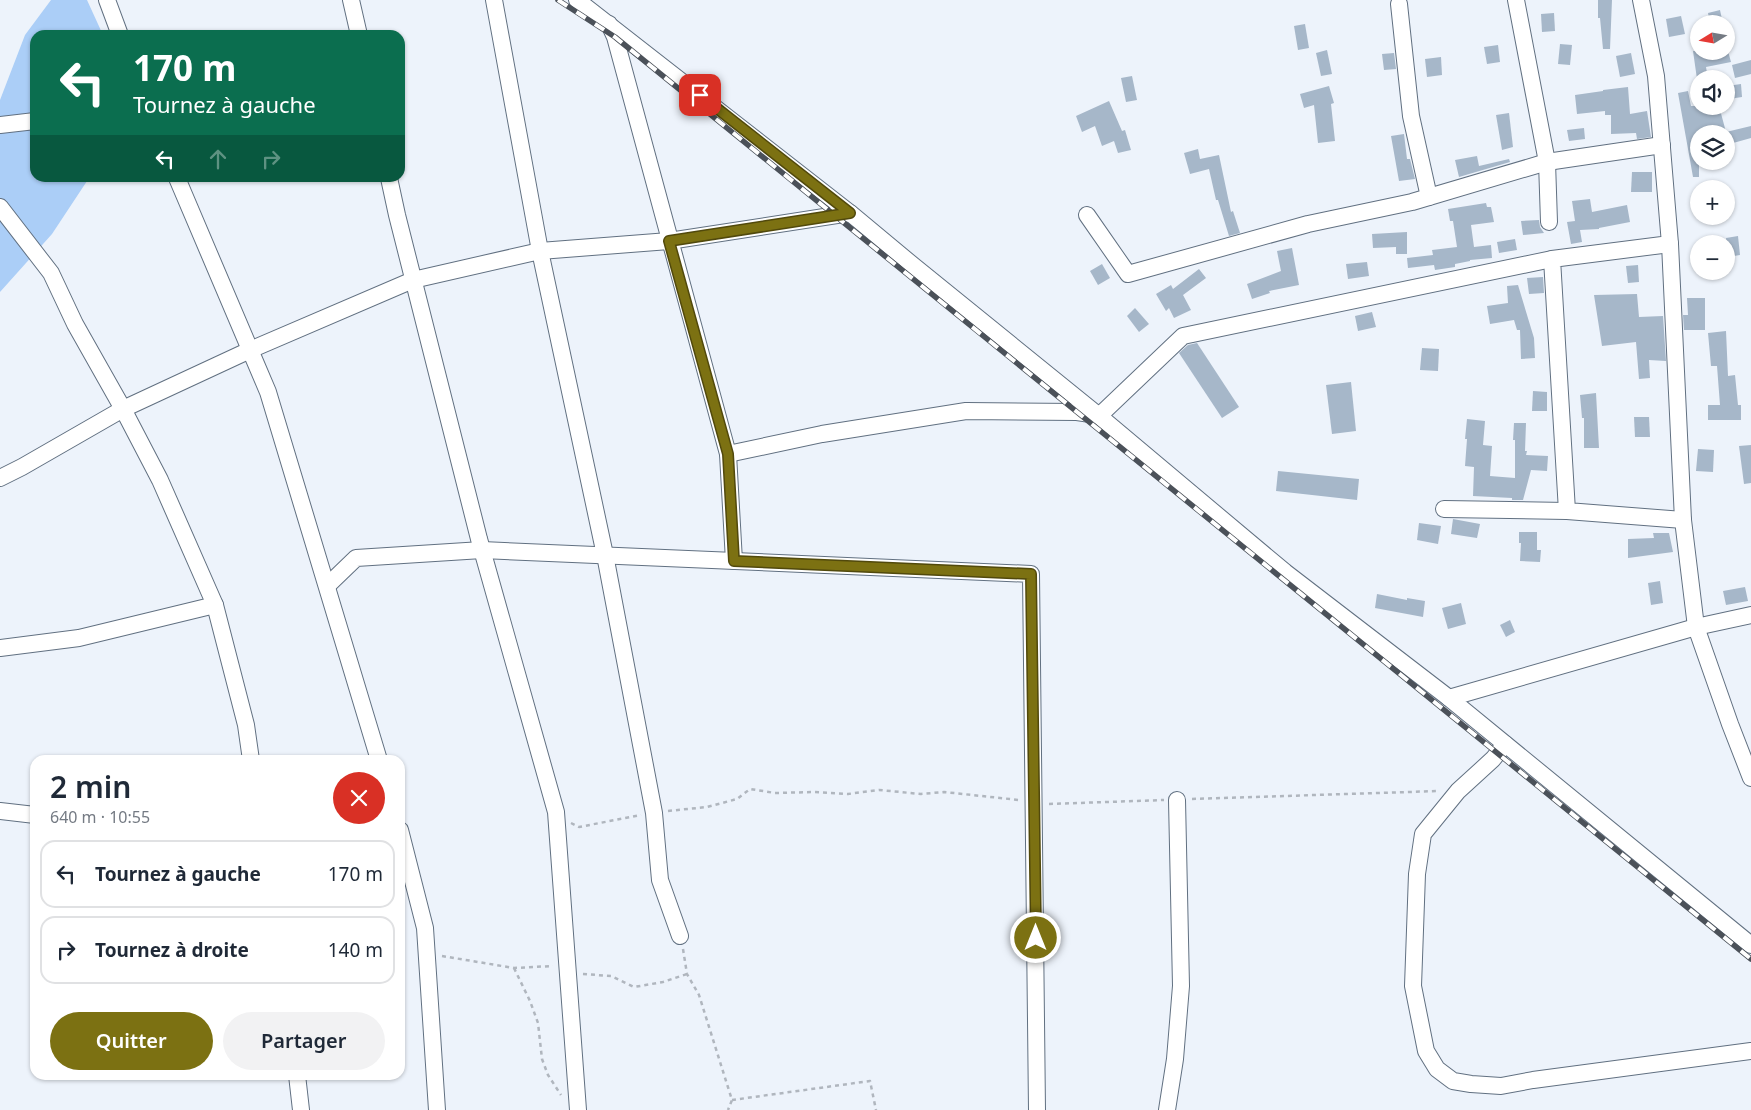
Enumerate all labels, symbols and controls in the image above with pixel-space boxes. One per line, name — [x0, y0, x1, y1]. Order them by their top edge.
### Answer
north arrow — [1690, 15, 1735, 60]
map controls — [1690, 15, 1735, 280]
text: 170 m — [133, 44, 236, 91]
icon: left — [50, 50, 115, 115]
button: sound — [1690, 70, 1735, 115]
pin — [679, 74, 721, 116]
icon: arrive — [686, 81, 714, 109]
text: Tournez à gauche — [133, 89, 316, 119]
button: layers — [1690, 125, 1735, 170]
icon: left — [151, 145, 179, 173]
icon: ahead — [204, 145, 232, 173]
icon: right — [257, 145, 285, 173]
button: + — [1690, 180, 1735, 225]
button: − — [1690, 235, 1735, 280]
text: 2 min — [50, 766, 131, 807]
button: close — [333, 772, 385, 824]
text: 640 m · 10:55 — [50, 806, 150, 828]
icon: left — [52, 860, 80, 888]
text: Tournez à gauche — [95, 861, 261, 887]
text: 170 m — [328, 861, 383, 887]
position arrow — [1009, 911, 1061, 963]
icon: right — [52, 936, 80, 964]
text: Tournez à droite — [95, 937, 249, 963]
text: 140 m — [328, 937, 383, 963]
button: Quitter — [50, 1012, 213, 1070]
button: Partager — [223, 1012, 385, 1070]

